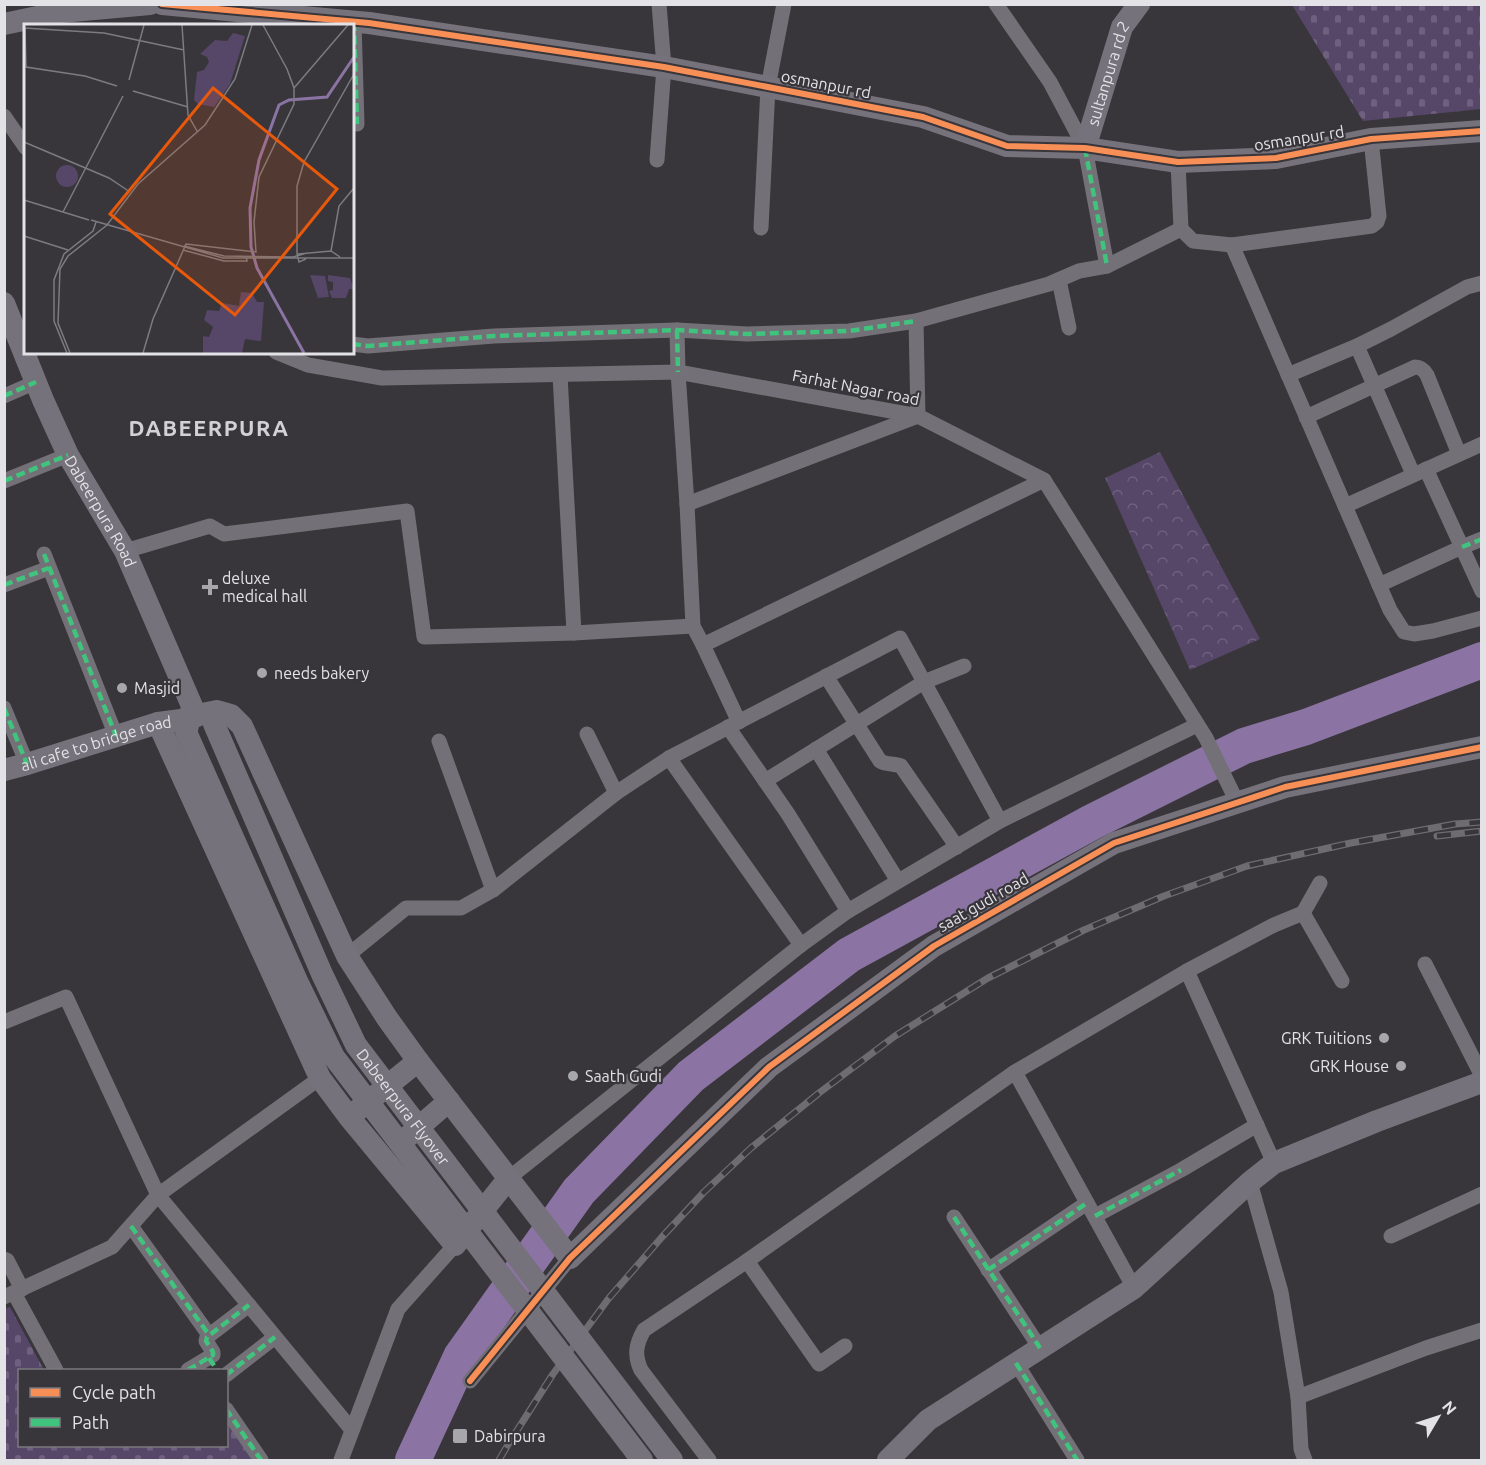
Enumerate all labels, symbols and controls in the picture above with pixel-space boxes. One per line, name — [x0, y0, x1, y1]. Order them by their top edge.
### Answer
street label: sultanpura rd 2 — [1083, 17, 1133, 128]
inset map — [24, 24, 354, 354]
street label: osmanpur rd — [780, 66, 872, 102]
street label: osmanpur rd — [1253, 122, 1345, 154]
street label: Farhat Nagar road — [791, 366, 921, 408]
district label: DABEERPURA — [128, 415, 290, 440]
street label: Dabeerpura Road — [61, 452, 140, 570]
place label: deluxe medical hall — [222, 569, 307, 605]
marker: deluxe medical hall — [203, 580, 217, 594]
place label: needs bakery — [274, 664, 369, 682]
marker: needs bakery — [255, 666, 269, 680]
place label: Masjid — [134, 679, 180, 697]
marker: Masjid — [115, 681, 129, 695]
street label: ali cafe to bridge road — [19, 712, 173, 774]
street label: saat gudi road — [935, 869, 1031, 935]
place label: GRK Tuitions — [1281, 1029, 1372, 1047]
marker: GRK Tuitions — [1377, 1031, 1391, 1045]
street label: Dabeerpura Flyover — [353, 1045, 453, 1169]
place label: GRK House — [1310, 1057, 1389, 1075]
marker: GRK House — [1394, 1059, 1408, 1073]
place label: Saath Gudi — [585, 1067, 662, 1085]
marker: Saath Gudi — [566, 1069, 580, 1083]
legend — [18, 1369, 228, 1447]
text: Cycle path — [72, 1382, 156, 1402]
north arrow — [1408, 1387, 1468, 1447]
text: N — [1439, 1397, 1460, 1418]
text: Path — [72, 1412, 109, 1432]
marker: Dabirpura — [451, 1427, 469, 1445]
place label: Dabirpura — [474, 1427, 546, 1445]

